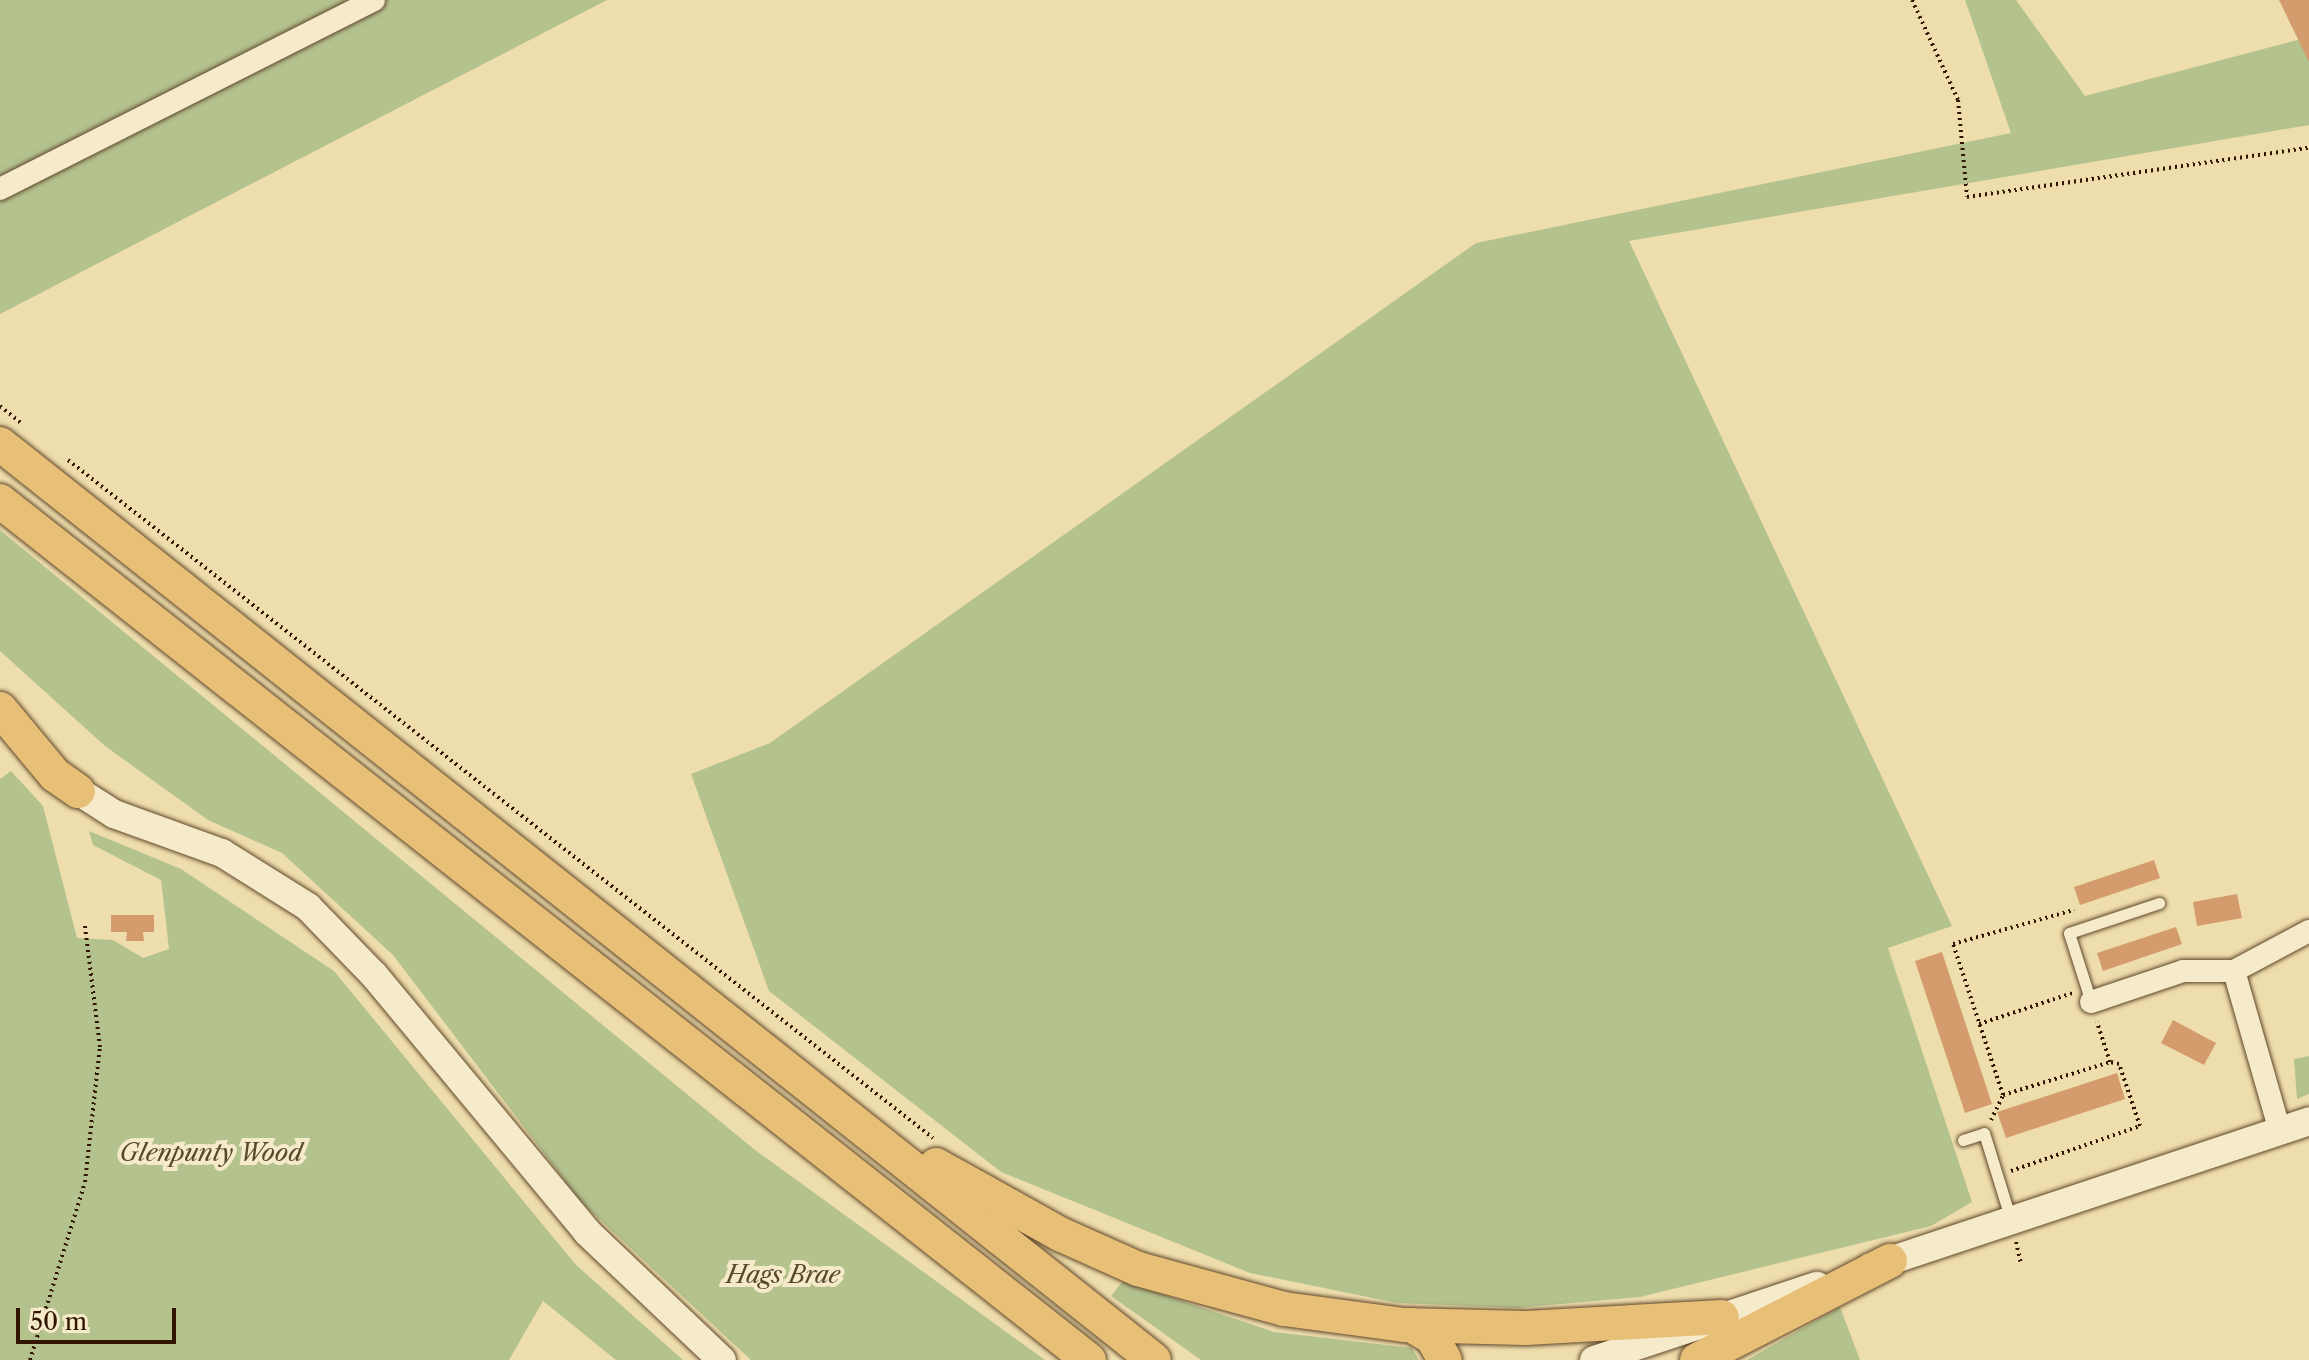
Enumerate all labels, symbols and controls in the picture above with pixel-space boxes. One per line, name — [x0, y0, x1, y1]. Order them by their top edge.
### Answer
park label: Glenpunty Wood — [120, 1139, 302, 1167]
park label: Hags Brae — [726, 1261, 840, 1289]
scale bar — [20, 1292, 180, 1342]
text: 50 m — [30, 1307, 87, 1336]

